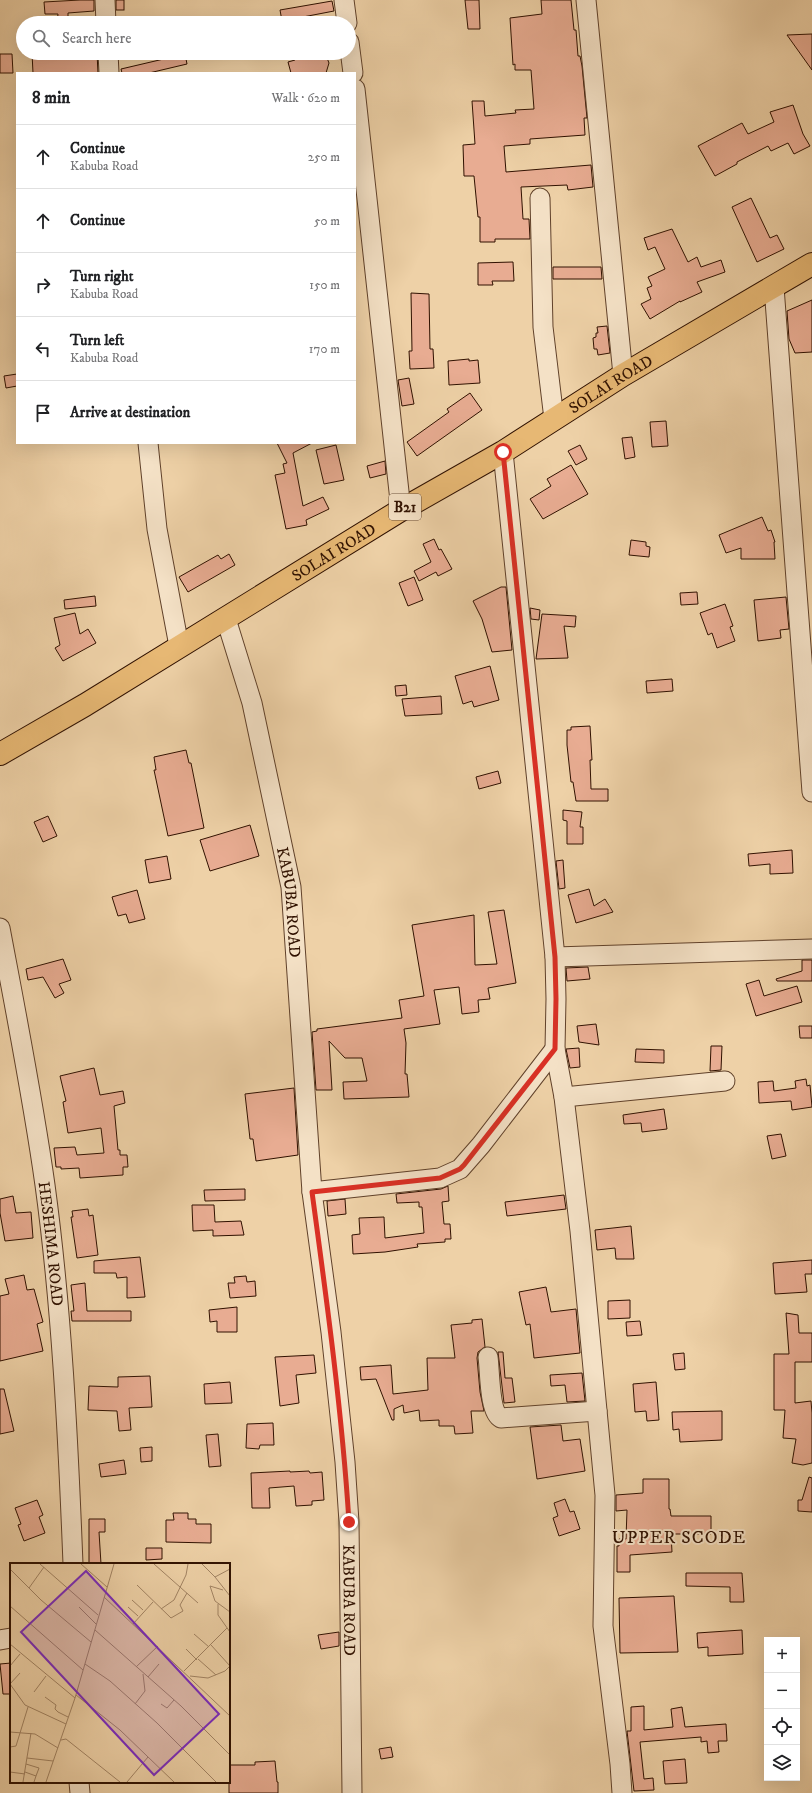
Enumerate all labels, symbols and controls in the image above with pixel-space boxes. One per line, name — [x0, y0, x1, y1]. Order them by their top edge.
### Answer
search box — [16, 16, 356, 60]
icon: search — [30, 27, 52, 49]
text: Search here — [62, 29, 131, 48]
text: 8 min — [32, 87, 70, 109]
text: Walk · 620 m — [272, 90, 340, 106]
text: Continue — [70, 139, 125, 158]
icon: ahead — [32, 146, 54, 168]
text: 250 m — [308, 149, 340, 165]
text: Kabuba Road — [70, 158, 138, 174]
icon: ahead — [32, 210, 54, 232]
text: Continue — [70, 211, 125, 230]
text: 50 m — [314, 213, 340, 229]
text: Turn right — [70, 267, 133, 286]
icon: right — [32, 274, 54, 296]
text: 150 m — [309, 277, 340, 293]
text: Kabuba Road — [70, 286, 138, 302]
text: Turn left — [70, 331, 124, 350]
icon: left — [32, 338, 54, 360]
text: 170 m — [309, 341, 340, 357]
text: Kabuba Road — [70, 350, 138, 366]
street label: SOLAI ROAD — [565, 351, 657, 418]
icon: arrive — [32, 402, 54, 424]
text: Arrive at destination — [70, 403, 190, 422]
route start — [494, 443, 512, 461]
road number: B21 — [389, 494, 421, 520]
street label: SOLAI ROAD — [288, 519, 380, 586]
street label: KABUBA ROAD — [272, 845, 305, 958]
street label: HESHIMA ROAD — [34, 1180, 67, 1307]
route end — [340, 1513, 358, 1531]
district label: UPPER SCODE — [612, 1527, 746, 1549]
street label: KABUBA ROAD — [338, 1544, 359, 1656]
inset map — [10, 1563, 230, 1783]
map controls — [764, 1637, 800, 1781]
button: + — [764, 1637, 800, 1673]
button: − — [764, 1673, 800, 1709]
button: locate — [764, 1709, 800, 1745]
button: layers — [764, 1745, 800, 1781]

